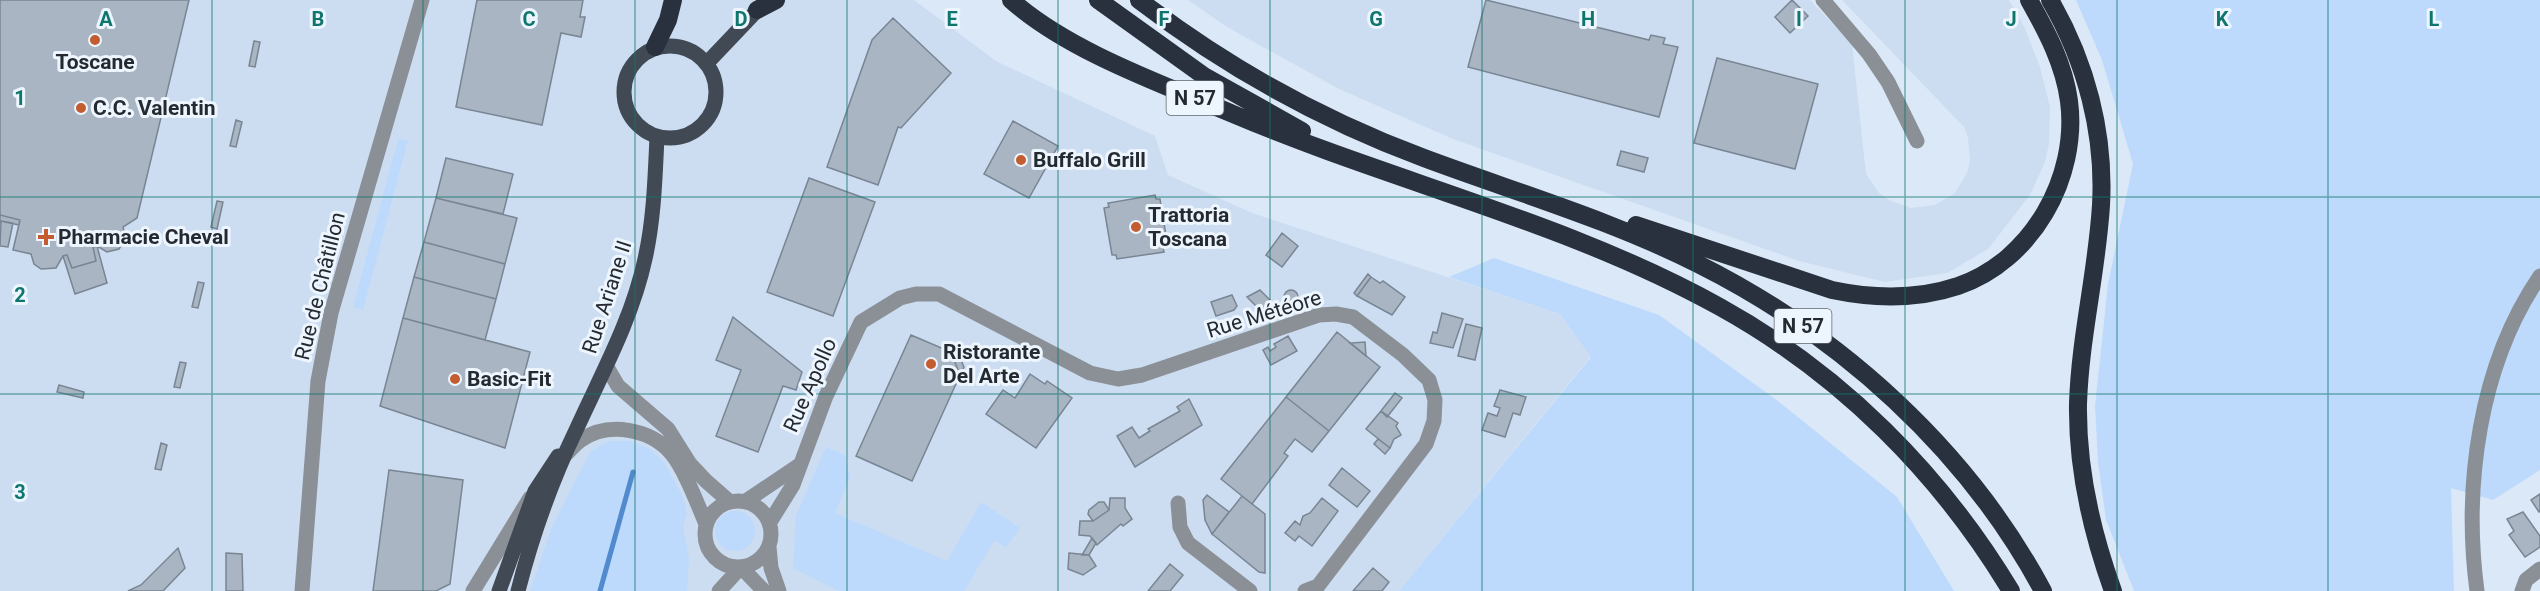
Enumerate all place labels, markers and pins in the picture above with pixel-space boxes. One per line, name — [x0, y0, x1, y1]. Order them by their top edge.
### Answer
marker: Toscane — [88, 33, 102, 47]
place label: Toscane — [55, 50, 135, 74]
place label: C.C. Valentin — [93, 96, 215, 120]
marker: C.C. Valentin — [74, 101, 88, 115]
place label: Buffalo Grill — [1033, 148, 1146, 172]
marker: Buffalo Grill — [1014, 153, 1028, 167]
place label: Trattoria Toscana — [1148, 203, 1229, 251]
marker: Trattoria Toscana — [1129, 220, 1143, 234]
place label: Pharmacie Cheval — [58, 225, 229, 249]
marker: Pharmacie Cheval — [39, 230, 53, 244]
place label: Ristorante Del Arte — [943, 340, 1040, 388]
marker: Ristorante Del Arte — [924, 357, 938, 371]
place label: Basic-Fit — [467, 367, 551, 391]
marker: Basic-Fit — [448, 372, 462, 386]

